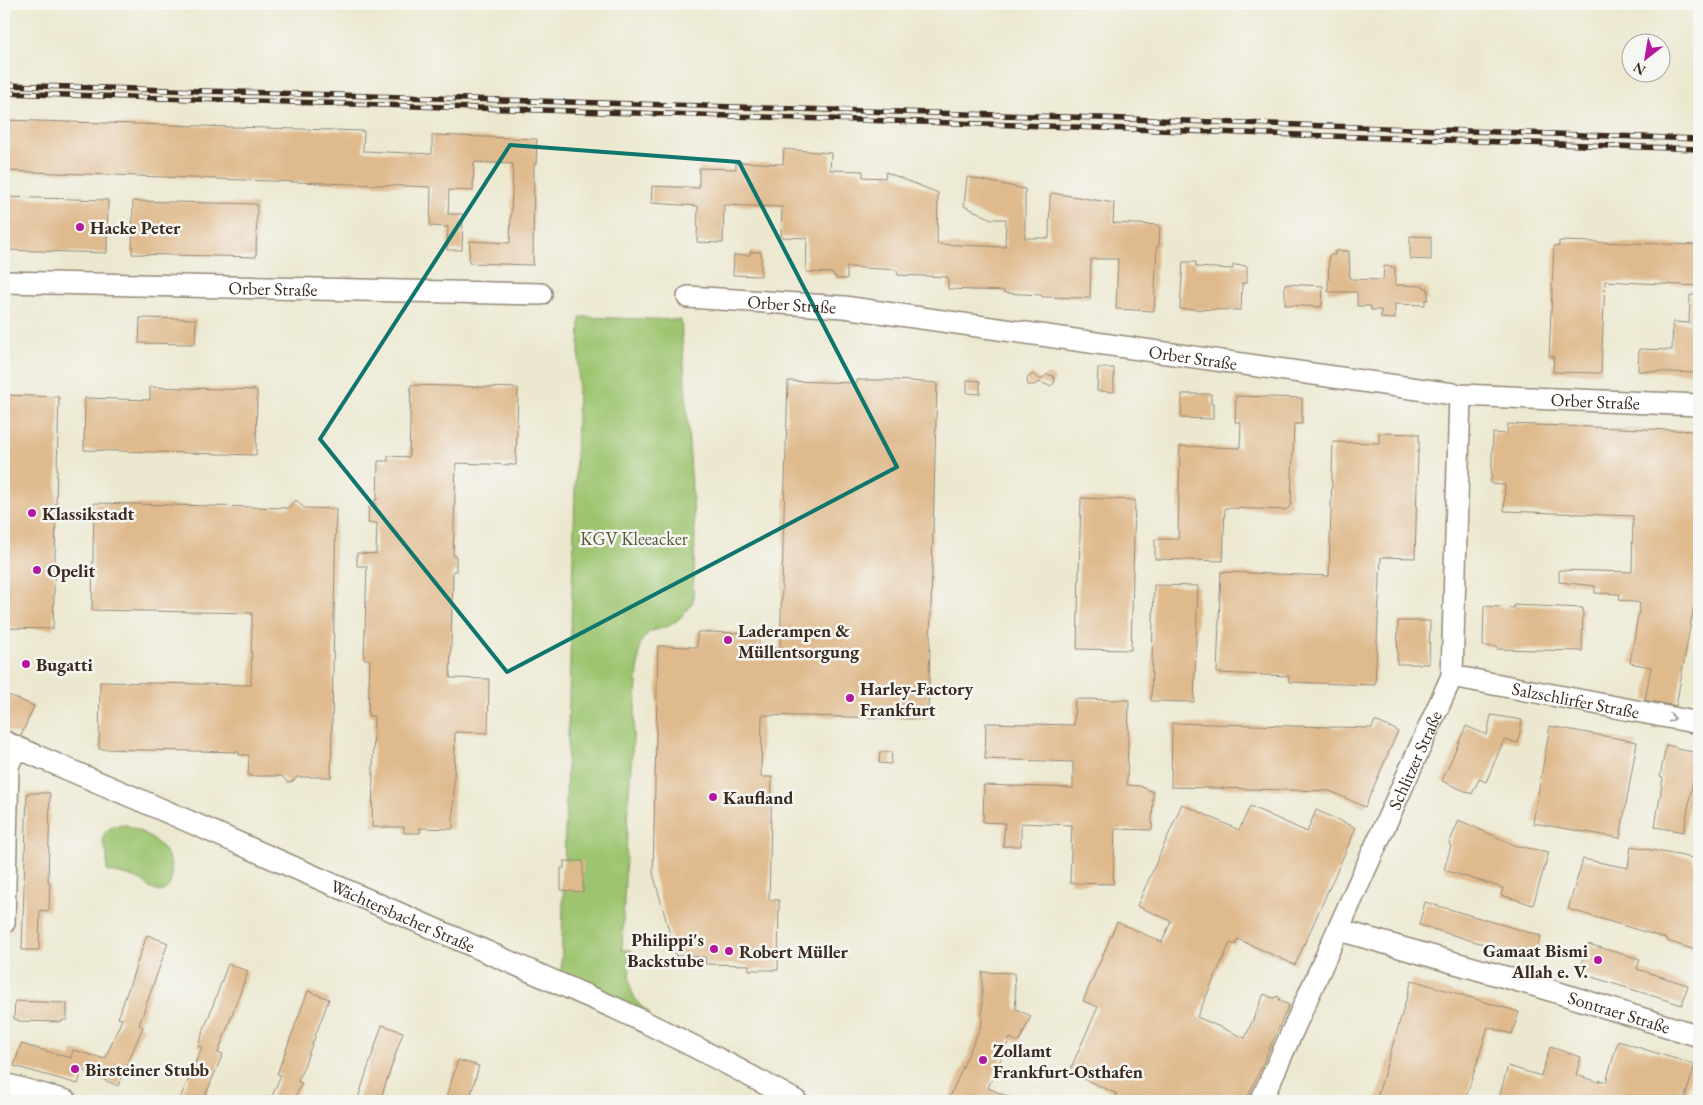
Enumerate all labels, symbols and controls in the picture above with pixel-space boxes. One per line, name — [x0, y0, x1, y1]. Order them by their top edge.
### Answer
north arrow — [1620, 32, 1670, 82]
text: N — [1629, 58, 1649, 80]
place label: Hacke Peter — [90, 216, 181, 239]
marker: Hacke Peter — [74, 221, 86, 233]
street label: Orber Straße — [228, 276, 318, 301]
street label: Orber Straße — [747, 289, 837, 318]
street label: Orber Straße — [1147, 339, 1239, 375]
street label: Orber Straße — [1550, 387, 1640, 414]
place label: Klassikstadt — [42, 502, 135, 525]
marker: Klassikstadt — [26, 507, 38, 519]
park label: KGV Kleeacker — [580, 527, 688, 550]
place label: Opelit — [47, 559, 96, 582]
marker: Opelit — [31, 564, 43, 576]
place label: Laderampen & Müllentsorgung — [738, 619, 860, 663]
marker: Laderampen & Müllentsorgung — [722, 634, 734, 646]
place label: Bugatti — [36, 653, 94, 676]
marker: Bugatti — [20, 658, 32, 670]
street label: Salzschlirfer Straße — [1510, 676, 1641, 723]
place label: Harley-Factory Frankfurt — [860, 677, 973, 721]
marker: Harley-Factory Frankfurt — [844, 692, 856, 704]
street label: Schlitzer Straße — [1382, 707, 1447, 813]
one-way arrow — [1668, 712, 1677, 722]
place label: Kaufland — [723, 786, 793, 809]
marker: Kaufland — [707, 791, 719, 803]
street label: Wächtersbacher Straße — [327, 873, 479, 957]
place label: Philippi's Backstube — [627, 928, 704, 972]
place label: Gamaat Bismi Allah e. V. — [1483, 939, 1589, 983]
place label: Robert Müller — [739, 940, 848, 963]
marker: Philippi's Backstube — [708, 943, 720, 955]
marker: Robert Müller — [723, 945, 735, 957]
marker: Gamaat Bismi Allah e. V. — [1592, 954, 1604, 966]
street label: Sontraer Straße — [1565, 985, 1673, 1038]
place label: Zollamt Frankfurt-Osthafen — [993, 1039, 1143, 1083]
marker: Zollamt Frankfurt-Osthafen — [977, 1054, 989, 1066]
place label: Birsteiner Stubb — [85, 1058, 209, 1081]
marker: Birsteiner Stubb — [69, 1063, 81, 1075]

